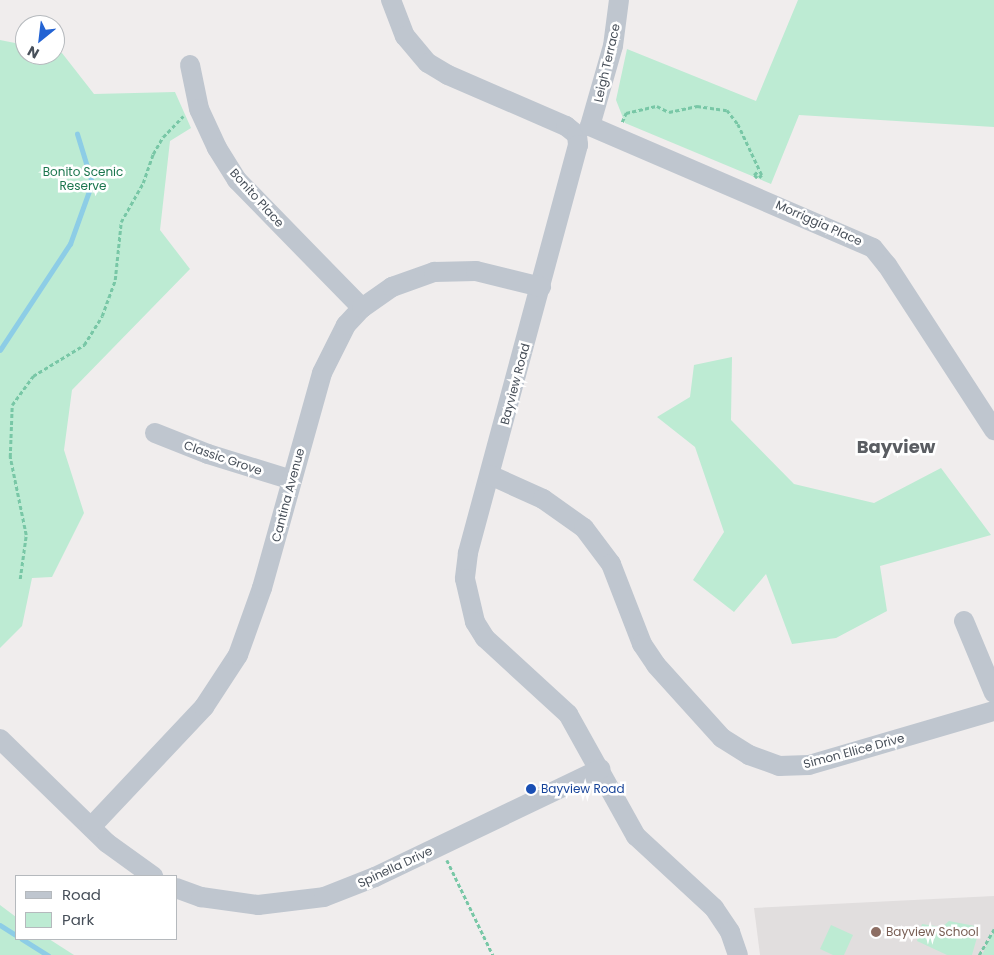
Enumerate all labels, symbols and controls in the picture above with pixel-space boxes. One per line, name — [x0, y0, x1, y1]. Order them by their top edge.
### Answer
north arrow — [15, 15, 65, 65]
street label: Leigh Terrace — [591, 22, 623, 104]
text: N — [24, 41, 43, 64]
park label: Bonito Scenic Reserve — [43, 165, 123, 193]
street label: Bonito Place — [227, 166, 287, 230]
street label: Morriggia Place — [774, 197, 864, 249]
street label: Bayview Road — [497, 342, 533, 426]
district label: Bayview — [857, 436, 935, 458]
street label: Classic Grove — [182, 438, 264, 478]
street label: Cantina Avenue — [269, 447, 307, 543]
street label: Simon Ellice Drive — [802, 731, 906, 771]
place label: Bayview Road — [541, 782, 625, 796]
marker: Bayview Road — [525, 783, 537, 795]
street label: Spinella Drive — [355, 843, 435, 891]
legend — [15, 875, 178, 940]
text: Road — [62, 884, 101, 905]
text: Park — [62, 909, 94, 930]
place label: Bayview School — [886, 925, 979, 939]
marker: Bayview School — [870, 926, 882, 938]

